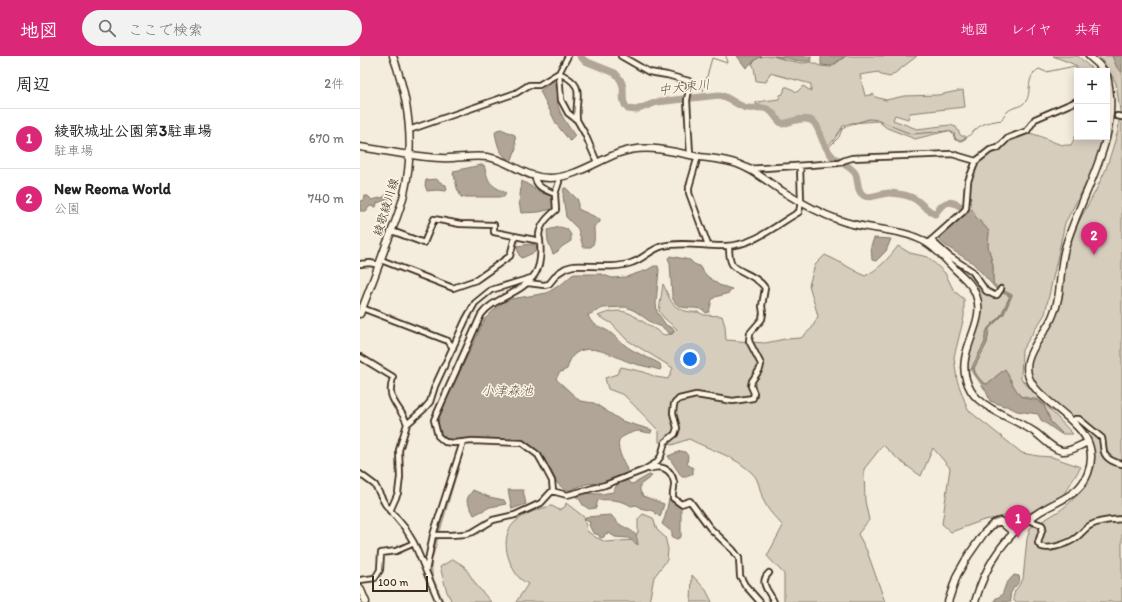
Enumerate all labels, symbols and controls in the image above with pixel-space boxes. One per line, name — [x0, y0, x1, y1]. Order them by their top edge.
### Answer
search box — [82, 10, 362, 46]
icon: search — [96, 17, 118, 39]
text: 地図 — [20, 19, 58, 42]
text: ここで検索 — [128, 21, 203, 39]
text: 地図 — [961, 21, 989, 38]
text: レイヤ — [1011, 21, 1052, 38]
text: 共有 — [1074, 21, 1102, 38]
map controls — [1074, 68, 1110, 140]
button: + — [1074, 68, 1110, 104]
text: 周辺 — [16, 74, 50, 94]
text: 2件 — [324, 76, 344, 91]
water label: 中大束川 — [657, 76, 711, 98]
button: − — [1074, 104, 1110, 140]
text: 綾歌城址公園第3駐車場 — [54, 122, 212, 140]
text: 1 — [26, 131, 32, 146]
text: 670 m — [309, 131, 344, 146]
text: 駐車場 — [54, 143, 93, 158]
street label: 綾歌綾川線 — [371, 176, 401, 238]
text: New Reoma World — [54, 180, 171, 198]
text: 2 — [26, 191, 32, 206]
text: 740 m — [308, 191, 344, 206]
text: 公園 — [54, 201, 80, 216]
pin: 2 — [1081, 222, 1107, 255]
your location — [680, 349, 700, 369]
water label: 小津森池 — [481, 383, 534, 398]
pin: 1 — [1005, 505, 1031, 538]
scale bar — [372, 574, 428, 593]
text: 100 m — [378, 576, 408, 589]

